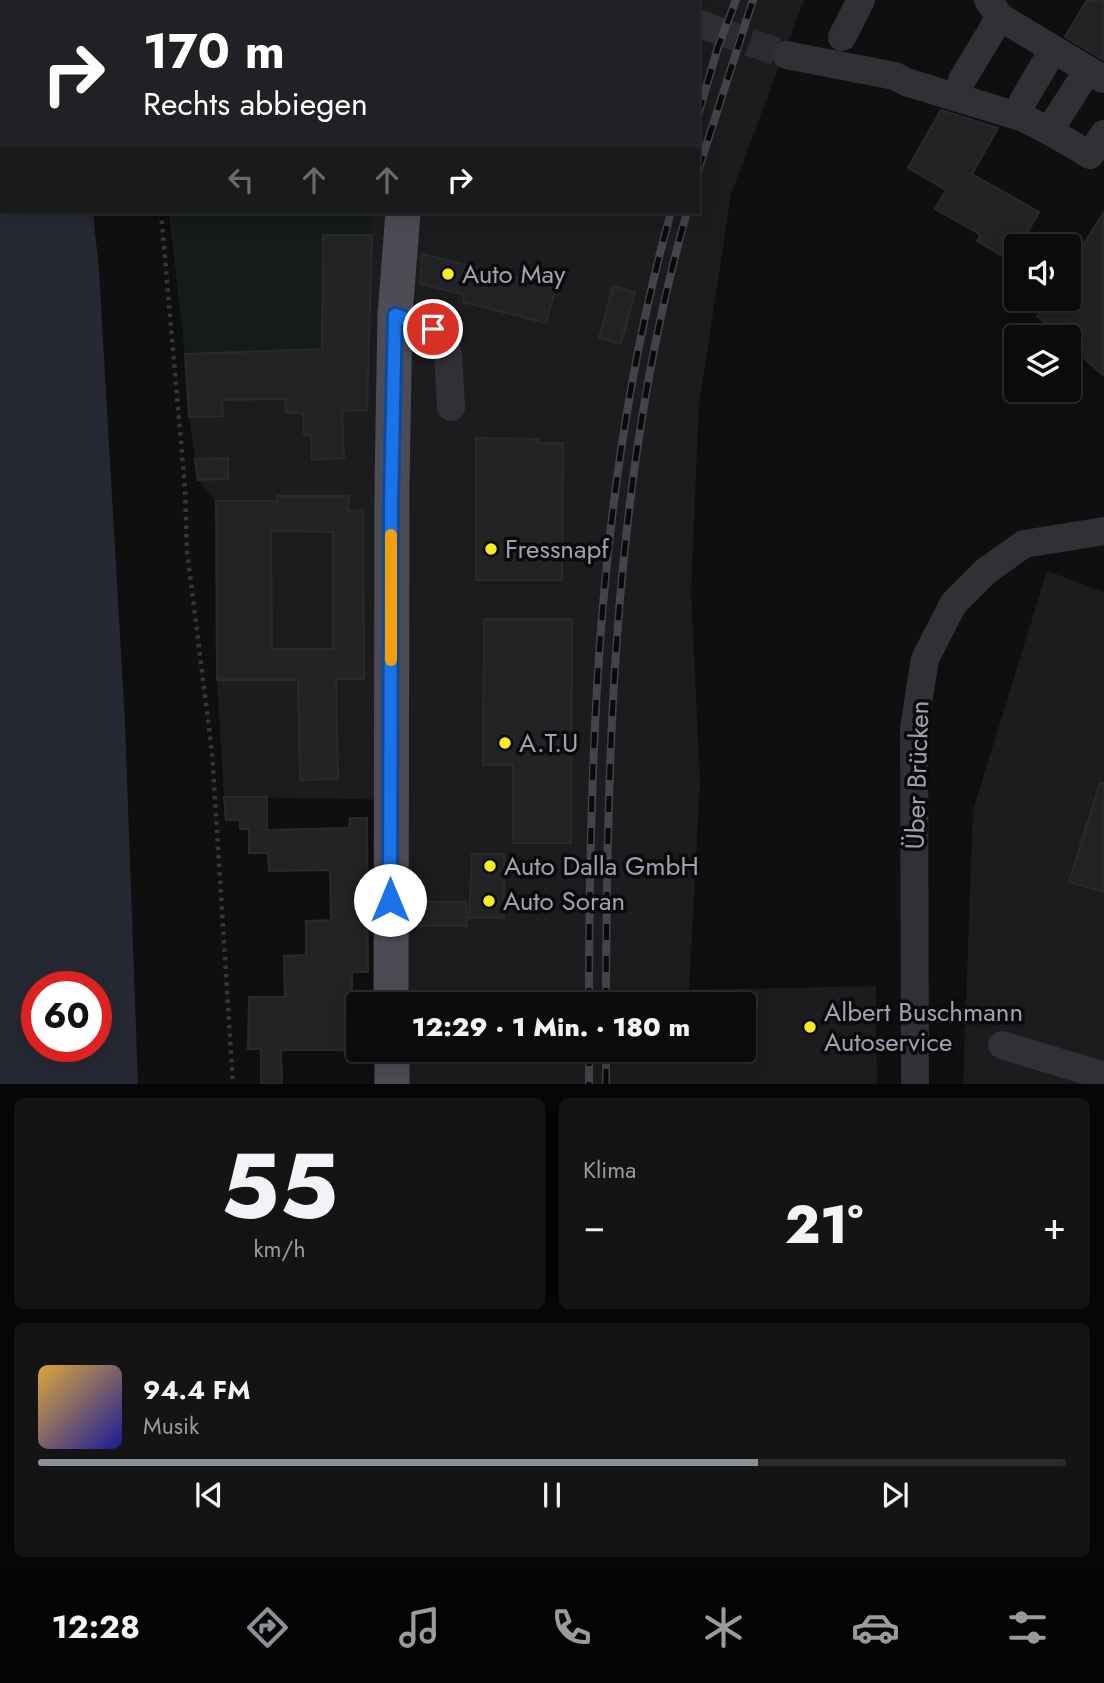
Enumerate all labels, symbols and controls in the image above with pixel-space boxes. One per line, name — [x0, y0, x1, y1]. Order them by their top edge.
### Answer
text: 170 m — [143, 16, 285, 86]
icon: right — [28, 28, 119, 119]
text: Rechts abbiegen — [143, 81, 368, 127]
icon: left — [222, 161, 260, 199]
icon: ahead — [295, 161, 333, 199]
icon: ahead — [368, 161, 406, 199]
icon: right — [441, 161, 479, 199]
map controls — [1004, 234, 1081, 402]
button: sound — [1004, 234, 1081, 311]
place label: Auto May — [462, 255, 566, 293]
marker: Auto May — [440, 266, 456, 282]
pin — [403, 299, 463, 359]
icon: arrive — [414, 310, 452, 348]
button: layers — [1004, 325, 1081, 402]
place label: Fressnapf — [505, 530, 609, 568]
marker: Fressnapf — [483, 541, 499, 557]
street label: Über Brücken — [895, 700, 939, 850]
place label: A.T.U — [519, 724, 578, 762]
marker: A.T.U — [497, 735, 513, 751]
place label: Auto Dalla GmbH — [504, 847, 699, 885]
marker: Auto Dalla GmbH — [482, 858, 498, 874]
position arrow — [353, 863, 427, 937]
place label: Auto Soran — [503, 882, 625, 920]
marker: Auto Soran — [481, 893, 497, 909]
speed limit sign: 60 — [21, 971, 112, 1062]
place label: Albert Buschmann Autoservice — [824, 993, 1023, 1061]
text: 12:29 · 1 Min. · 180 m — [412, 1008, 690, 1046]
marker: Albert Buschmann Autoservice — [802, 1019, 818, 1035]
text: 55 — [221, 1121, 338, 1252]
text: Klima — [583, 1153, 636, 1187]
text: 21° — [785, 1187, 863, 1263]
text: − — [583, 1198, 605, 1253]
text: + — [1043, 1198, 1066, 1253]
text: km/h — [254, 1232, 305, 1266]
text: 94.4 FM — [143, 1371, 250, 1409]
text: Musik — [143, 1409, 199, 1443]
icon: previous — [190, 1476, 228, 1514]
icon: pause — [533, 1476, 571, 1514]
icon: next — [876, 1476, 914, 1514]
icon: directions — [243, 1603, 292, 1652]
icon: music — [395, 1603, 444, 1652]
icon: phone — [547, 1603, 596, 1652]
icon: climate — [699, 1603, 748, 1652]
icon: car — [851, 1603, 900, 1652]
icon: filters — [1003, 1603, 1052, 1652]
text: 12:28 — [52, 1604, 140, 1650]

